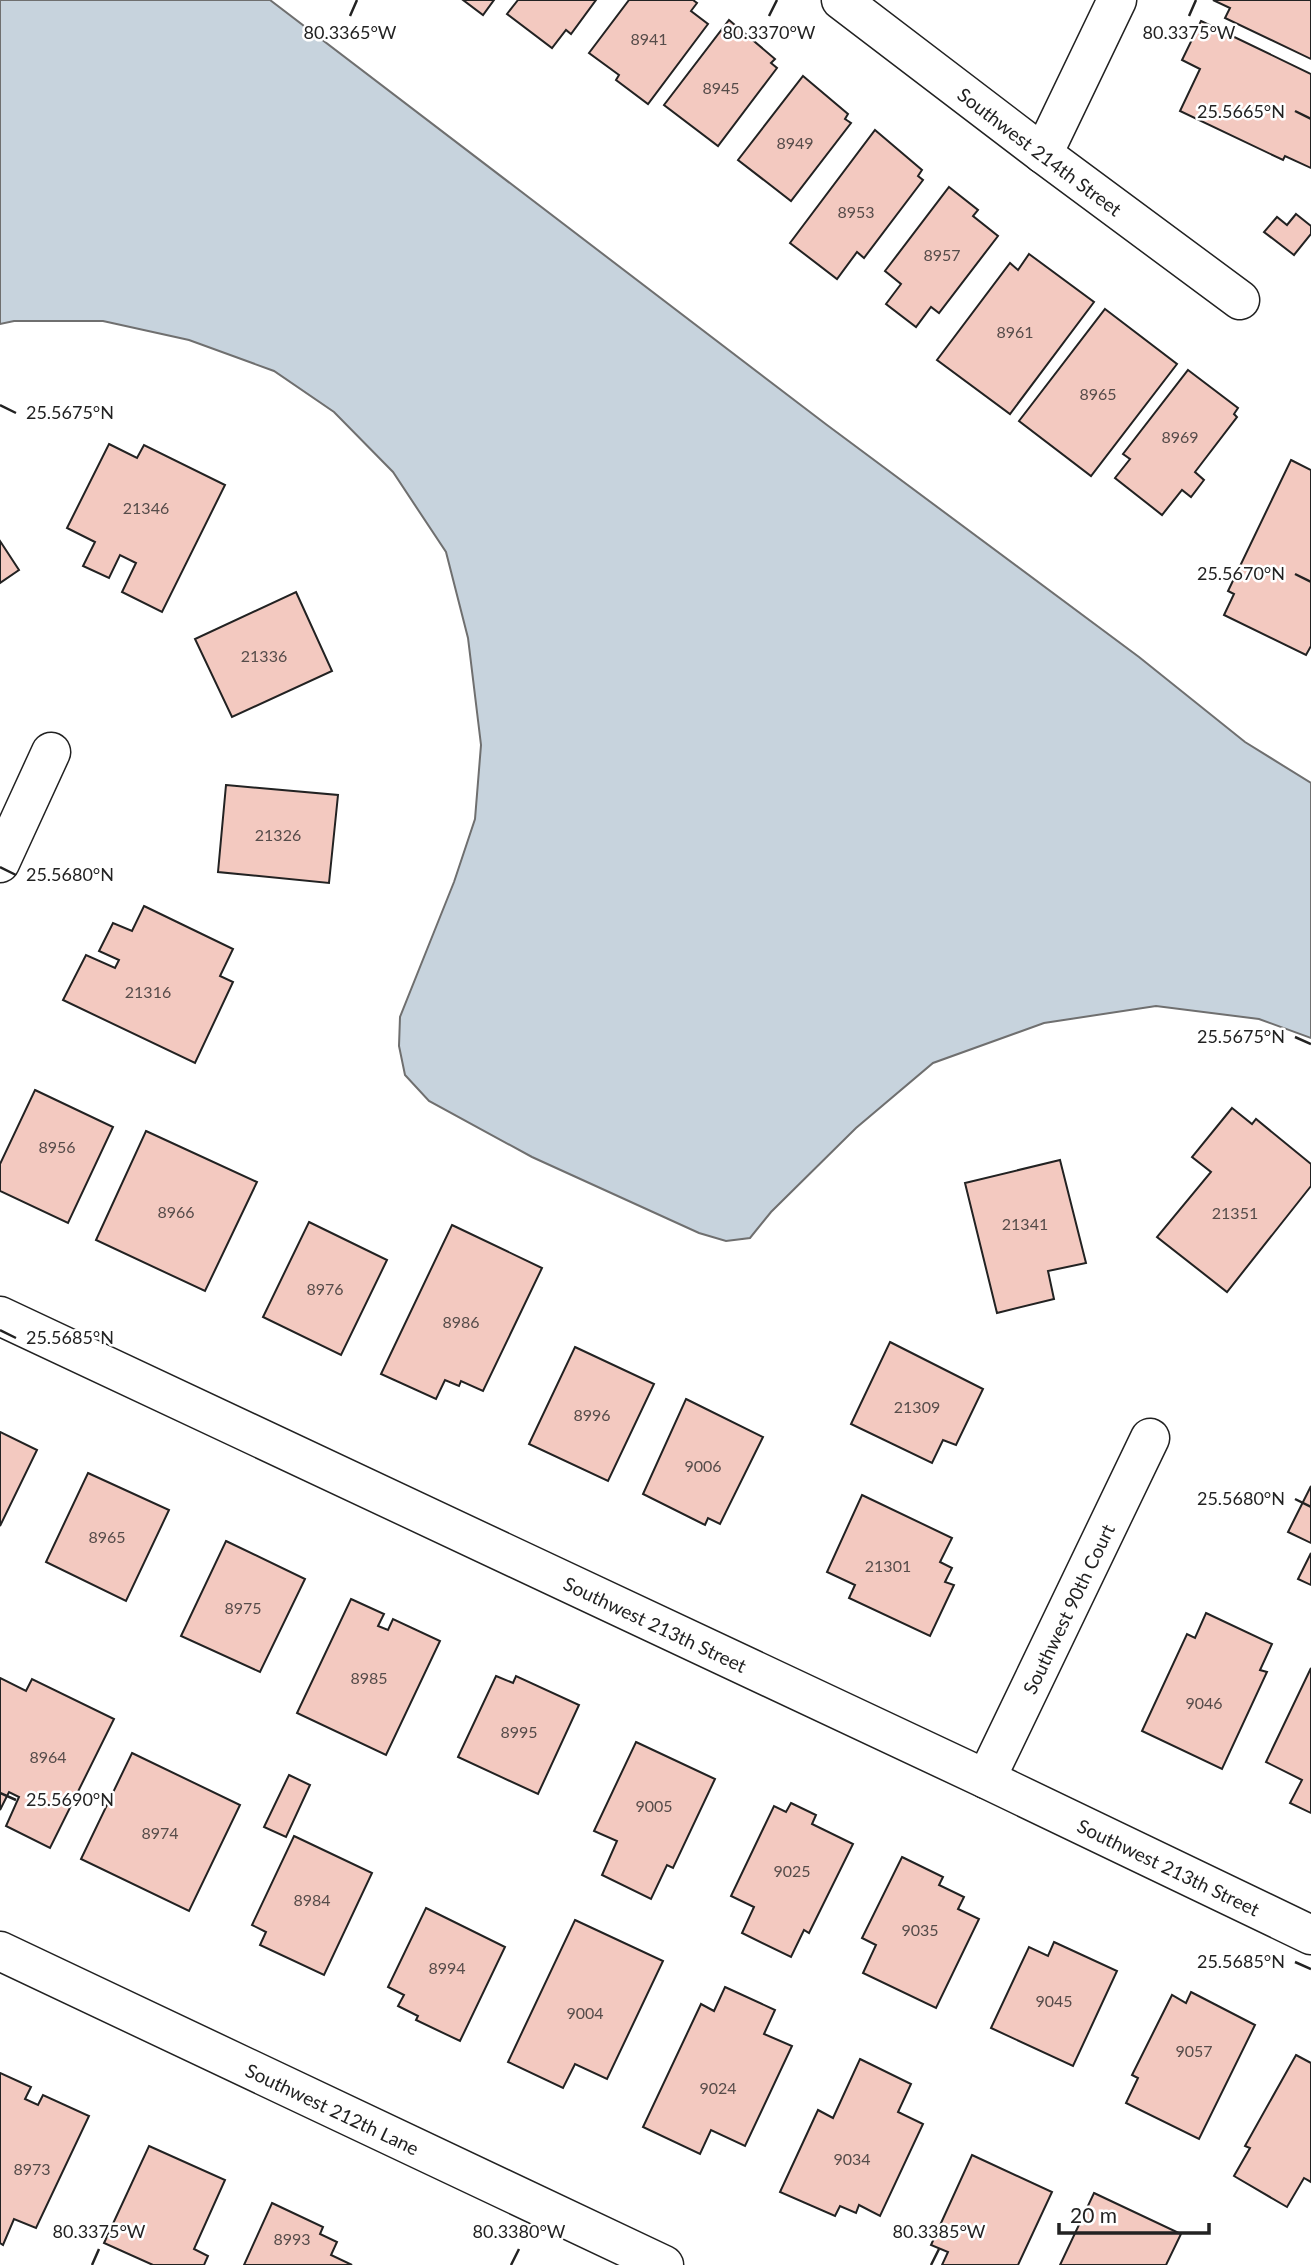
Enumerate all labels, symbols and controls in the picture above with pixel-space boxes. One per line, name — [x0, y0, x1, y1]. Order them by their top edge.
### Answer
text: 80.3365°W — [304, 21, 397, 43]
text: 80.3370°W — [723, 21, 816, 43]
text: 80.3375°W — [1143, 21, 1236, 43]
house number: 8941 — [630, 29, 668, 48]
house number: 8945 — [702, 78, 740, 97]
street label: Southwest 214th Street — [954, 82, 1127, 220]
text: 25.5665°N — [1197, 100, 1285, 122]
house number: 8949 — [776, 133, 814, 152]
house number: 8953 — [837, 202, 875, 221]
house number: 8957 — [923, 245, 961, 264]
house number: 8961 — [996, 322, 1034, 341]
house number: 8965 — [1079, 384, 1117, 403]
text: 25.5675°N — [26, 401, 114, 423]
house number: 8969 — [1161, 427, 1199, 446]
house number: 21346 — [123, 498, 169, 517]
text: 25.5670°N — [1197, 562, 1285, 584]
house number: 21336 — [241, 646, 287, 665]
house number: 21326 — [255, 825, 301, 844]
text: 25.5680°N — [26, 863, 114, 885]
house number: 21316 — [125, 982, 171, 1001]
text: 25.5675°N — [1197, 1025, 1285, 1047]
house number: 8956 — [38, 1137, 76, 1156]
house number: 8966 — [157, 1202, 195, 1221]
house number: 21351 — [1212, 1203, 1258, 1222]
house number: 21341 — [1002, 1214, 1048, 1233]
house number: 8976 — [306, 1279, 344, 1298]
house number: 8986 — [442, 1312, 480, 1331]
text: 25.5685°N — [26, 1326, 114, 1348]
house number: 21309 — [894, 1397, 940, 1416]
house number: 8996 — [573, 1405, 611, 1424]
house number: 9006 — [684, 1456, 722, 1475]
text: 25.5680°N — [1197, 1487, 1285, 1509]
street label: Southwest 90th Court — [1017, 1520, 1119, 1697]
house number: 8965 — [88, 1527, 126, 1546]
house number: 21301 — [865, 1556, 911, 1575]
street label: Southwest 213th Street — [560, 1571, 751, 1677]
house number: 8975 — [224, 1598, 262, 1617]
house number: 8985 — [350, 1668, 388, 1687]
house number: 9046 — [1185, 1693, 1223, 1712]
house number: 8995 — [500, 1722, 538, 1741]
house number: 8964 — [29, 1747, 67, 1766]
text: 25.5690°N — [26, 1788, 114, 1810]
house number: 9005 — [635, 1796, 673, 1815]
street label: Southwest 213th Street — [1074, 1813, 1264, 1920]
house number: 8974 — [141, 1823, 179, 1842]
house number: 9025 — [773, 1861, 811, 1880]
house number: 8984 — [293, 1890, 331, 1909]
house number: 9035 — [901, 1920, 939, 1939]
text: 25.5685°N — [1197, 1950, 1285, 1972]
house number: 8994 — [428, 1958, 466, 1977]
house number: 9045 — [1035, 1991, 1073, 2010]
house number: 9004 — [566, 2003, 604, 2022]
house number: 9057 — [1175, 2041, 1213, 2060]
street label: Southwest 212th Lane — [242, 2058, 423, 2159]
house number: 9024 — [699, 2078, 737, 2097]
house number: 9034 — [833, 2149, 871, 2168]
house number: 8973 — [13, 2159, 51, 2178]
scale bar — [1059, 2192, 1210, 2236]
text: 20 m — [1070, 2202, 1117, 2227]
text: 80.3375°W — [53, 2220, 146, 2242]
text: 80.3380°W — [473, 2220, 566, 2242]
text: 80.3385°W — [893, 2220, 986, 2242]
house number: 8993 — [273, 2229, 311, 2248]

